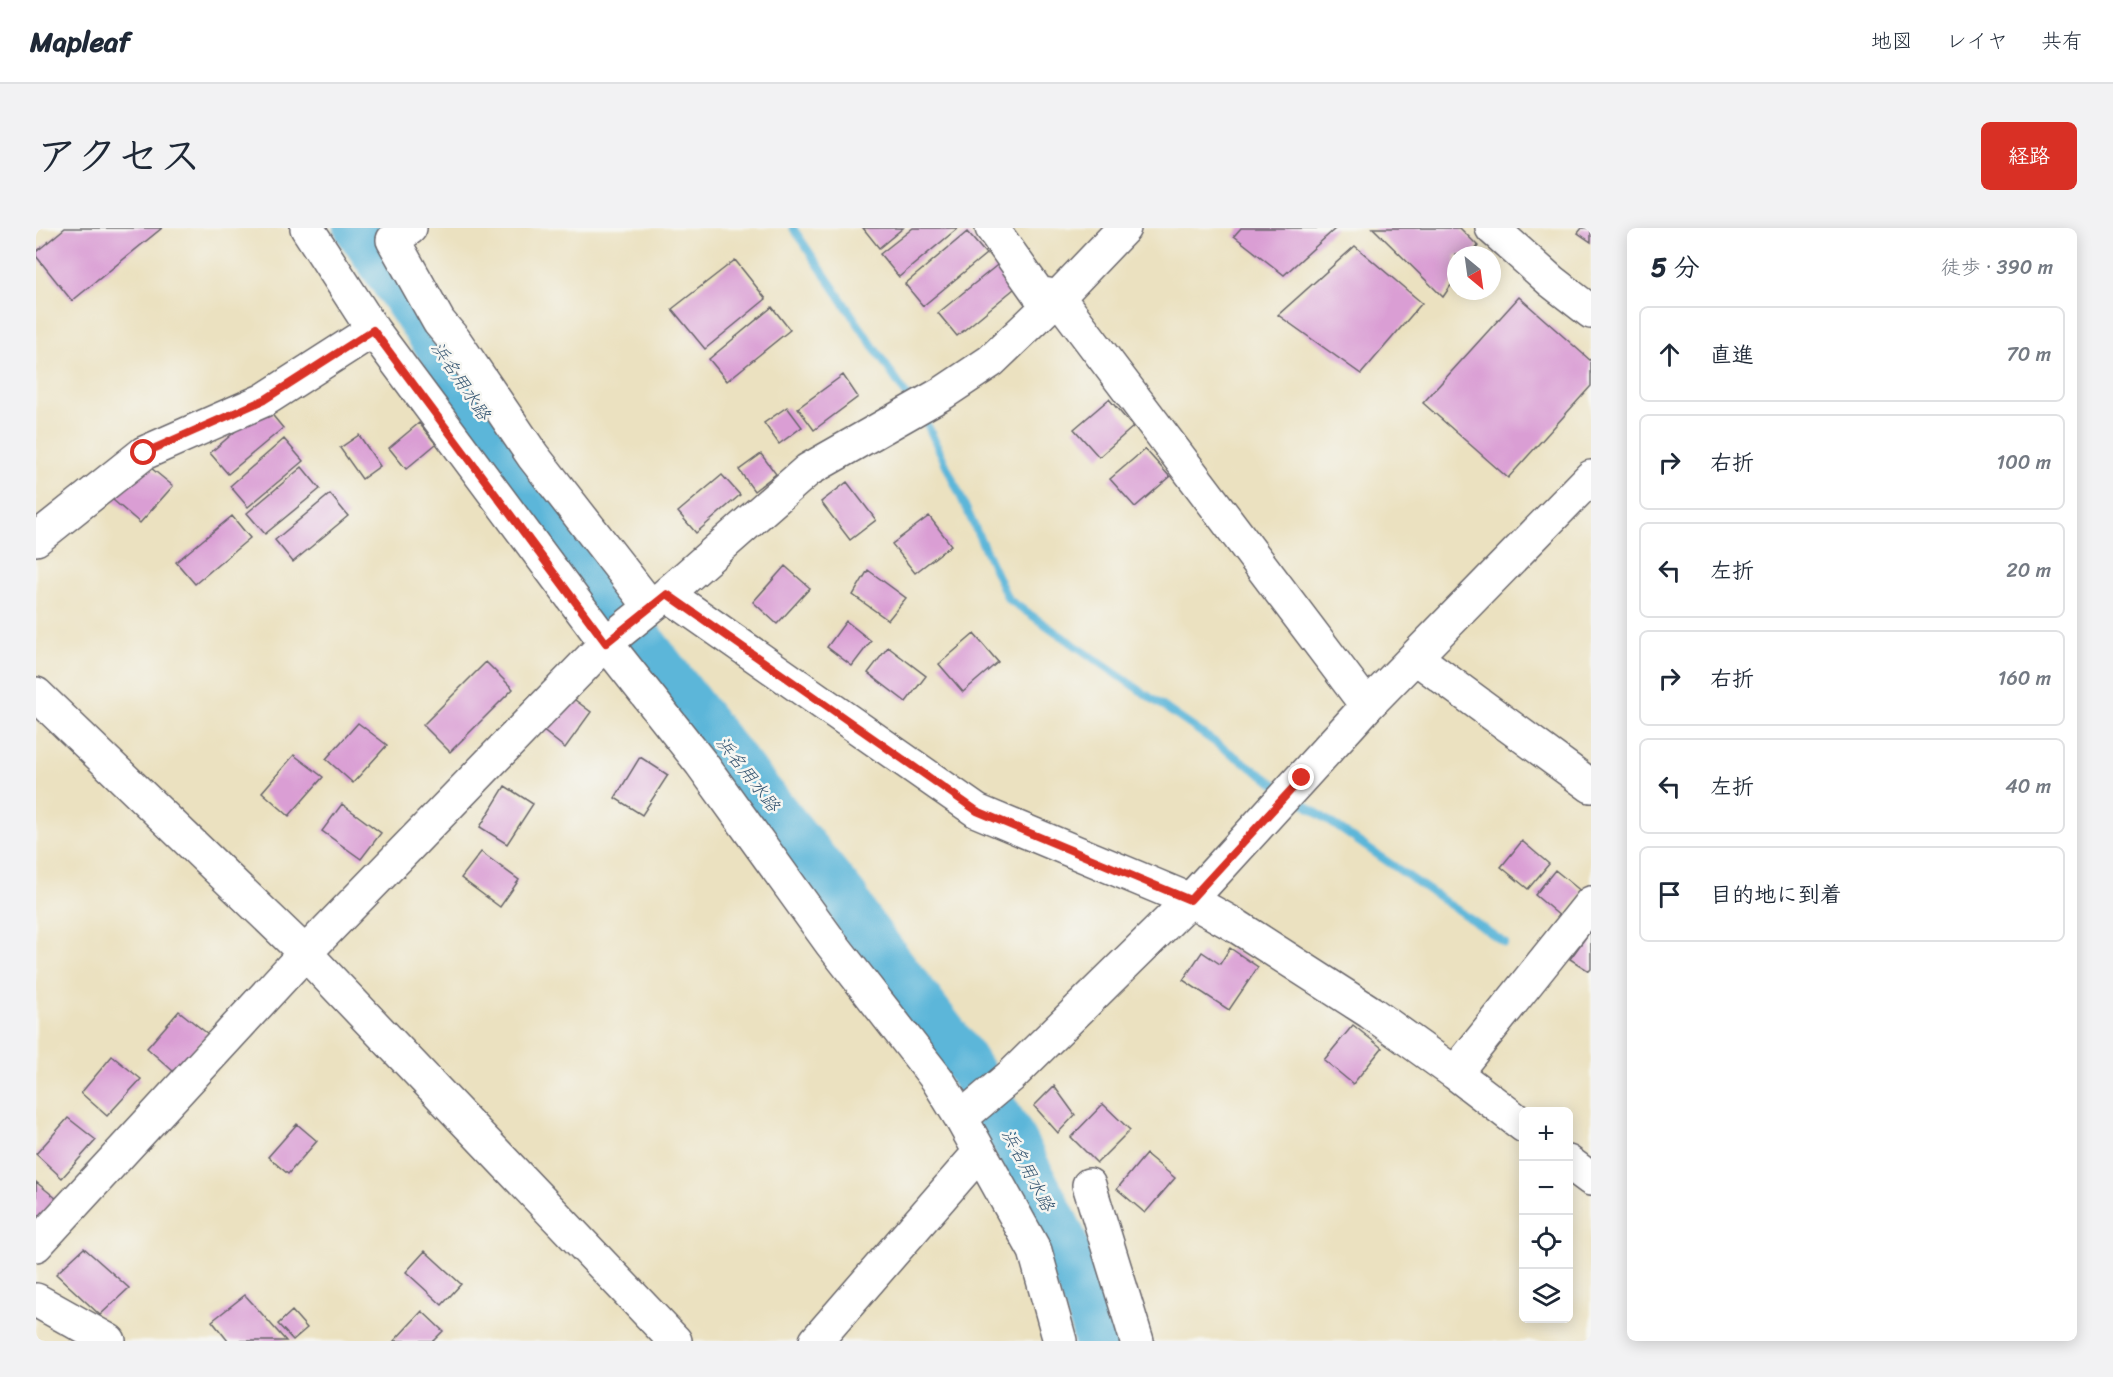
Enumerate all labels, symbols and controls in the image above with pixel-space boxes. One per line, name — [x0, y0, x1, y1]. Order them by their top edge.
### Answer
text: Mapleaf — [30, 17, 130, 66]
text: 地図 — [1871, 22, 1913, 60]
text: レイヤ — [1946, 22, 2008, 60]
text: 共有 — [2041, 22, 2083, 60]
text: アクセス — [36, 119, 201, 193]
button: 経路 — [1981, 122, 2077, 190]
text: 5 分 — [1651, 244, 1700, 290]
north arrow — [1447, 246, 1501, 300]
text: 徒歩 · 390 m — [1941, 250, 2053, 285]
water label: 浜名用水路 — [423, 335, 500, 428]
text: 直進 — [1710, 335, 1754, 374]
text: 70 m — [2006, 337, 2051, 372]
icon: ahead — [1653, 338, 1686, 371]
route start — [130, 439, 156, 465]
text: 右折 — [1710, 443, 1754, 482]
text: 100 m — [1997, 445, 2051, 480]
icon: right — [1653, 446, 1686, 479]
text: 左折 — [1710, 551, 1754, 590]
text: 20 m — [2006, 553, 2051, 588]
icon: left — [1653, 554, 1686, 587]
text: 右折 — [1710, 659, 1754, 698]
text: 160 m — [1998, 661, 2051, 696]
icon: right — [1653, 662, 1686, 695]
water label: 浜名用水路 — [708, 729, 789, 820]
route end — [1288, 764, 1314, 790]
text: 左折 — [1710, 767, 1754, 806]
text: 40 m — [2005, 769, 2051, 804]
icon: left — [1653, 770, 1686, 803]
text: 目的地に到着 — [1710, 875, 1842, 914]
icon: arrive — [1653, 878, 1686, 911]
map controls — [1519, 1107, 1573, 1323]
button: + — [1519, 1107, 1573, 1161]
water label: 浜名用水路 — [993, 1123, 1064, 1218]
button: − — [1519, 1161, 1573, 1215]
button: locate — [1519, 1215, 1573, 1269]
button: layers — [1519, 1269, 1573, 1323]

